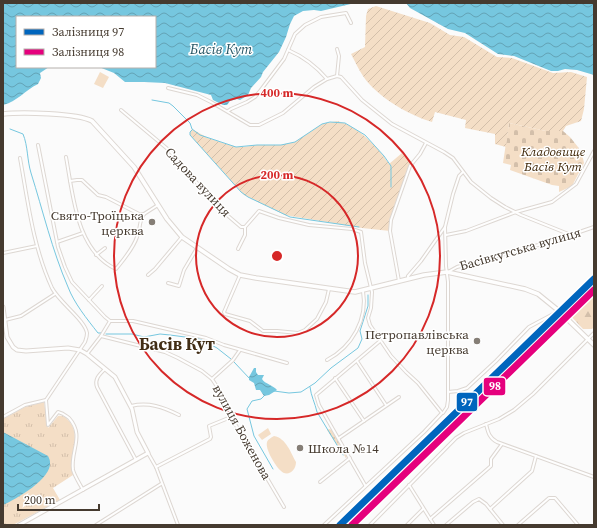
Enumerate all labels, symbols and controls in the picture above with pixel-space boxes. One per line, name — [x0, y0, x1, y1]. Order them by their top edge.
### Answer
legend — [16, 16, 156, 68]
text: Залізниця 97 — [52, 24, 124, 40]
water label: Басів Кут — [189, 39, 253, 59]
text: Залізниця 98 — [52, 44, 124, 60]
text: 400 m — [261, 85, 294, 101]
park label: Кладовище Басів Кут — [520, 143, 586, 175]
street label: Садова вулиця — [161, 144, 235, 221]
text: 200 m — [261, 167, 294, 183]
place label: Свято-Троїцька церква — [51, 207, 144, 239]
marker: Свято-Троїцька церква — [147, 217, 157, 227]
street label: Басівкутська вулиця — [457, 224, 583, 274]
centre of rings — [270, 249, 284, 263]
place label: Петропавлівська церква — [365, 326, 469, 358]
district label: Басів Кут — [139, 332, 216, 356]
marker: Петропавлівська церква — [472, 336, 482, 346]
line badge: 98 — [483, 377, 506, 396]
text: 98 — [489, 379, 501, 394]
street label: вулиця Боженова — [209, 381, 275, 483]
line badge: 97 — [456, 392, 478, 412]
text: 97 — [461, 395, 473, 410]
place label: Школа №14 — [308, 440, 379, 457]
marker: Школа №14 — [295, 443, 305, 453]
scale bar — [18, 486, 99, 512]
text: 200 m — [24, 492, 56, 508]

